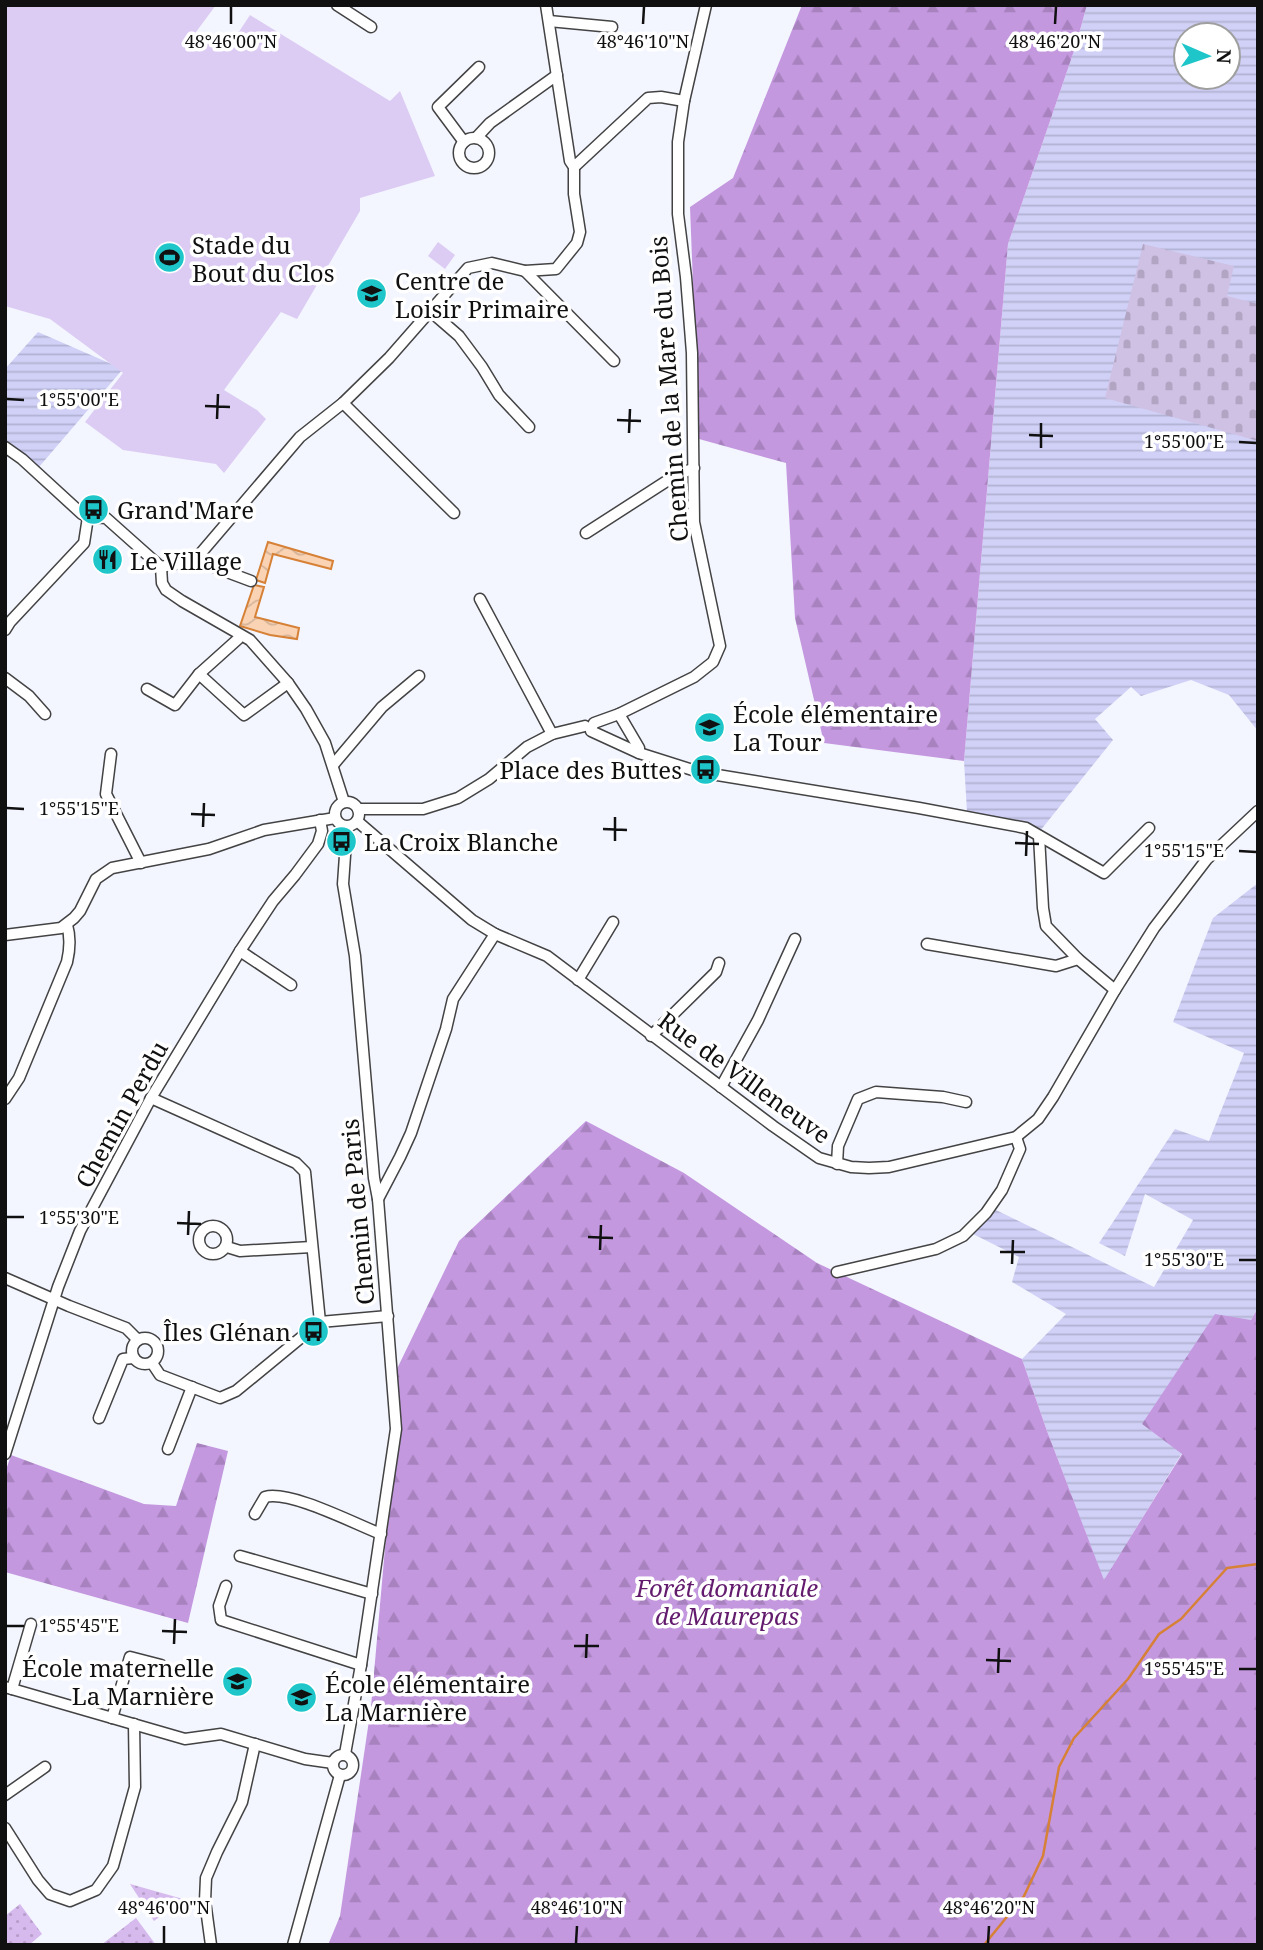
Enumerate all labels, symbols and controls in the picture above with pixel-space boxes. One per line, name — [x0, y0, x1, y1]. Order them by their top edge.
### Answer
north arrow — [1172, 21, 1242, 91]
text: 48°46'00"N — [185, 29, 278, 53]
text: 48°46'10"N — [597, 29, 690, 53]
text: 48°46'20"N — [1009, 29, 1102, 53]
text: N — [1211, 49, 1237, 65]
place label: Stade du Bout du Clos — [192, 228, 335, 289]
street label: Chemin de la Mare du Bois — [641, 235, 695, 543]
sports icon: Stade du Bout du Clos — [152, 241, 186, 275]
place label: Centre de Loisir Primaire — [395, 264, 569, 325]
school or university icon: Centre de Loisir Primaire — [355, 277, 389, 311]
text: 1°55'00"E — [39, 387, 119, 411]
text: 1°55'00"E — [1144, 429, 1224, 453]
bus stop icon: Grand'Mare — [77, 492, 111, 526]
place label: Grand'Mare — [117, 493, 254, 526]
restaurant icon: Le Village — [90, 543, 124, 577]
place label: Le Village — [130, 544, 242, 577]
place label: École élémentaire La Tour — [733, 697, 938, 758]
school or university icon: École élémentaire La Tour — [693, 710, 727, 744]
bus stop icon: Place des Buttes — [688, 752, 722, 786]
place label: Place des Buttes — [500, 753, 682, 786]
text: 1°55'15"E — [39, 796, 119, 820]
bus stop icon: La Croix Blanche — [324, 824, 358, 858]
place label: La Croix Blanche — [364, 825, 558, 858]
text: 1°55'15"E — [1144, 838, 1224, 862]
street label: Rue de Villeneuve — [652, 1003, 838, 1151]
street label: Chemin Perdu — [67, 1034, 175, 1194]
street label: Chemin de Paris — [332, 1118, 382, 1306]
text: 1°55'30"E — [39, 1205, 119, 1229]
text: 1°55'30"E — [1144, 1247, 1224, 1271]
bus stop icon: Îles Glénan — [297, 1314, 331, 1348]
place label: Îles Glénan — [163, 1315, 291, 1348]
park label: Forêt domaniale de Maurepas — [635, 1571, 818, 1632]
text: 1°55'45"E — [39, 1613, 119, 1637]
place label: École maternelle La Marnière — [22, 1651, 214, 1712]
text: 1°55'45"E — [1144, 1656, 1224, 1680]
school or university icon: École maternelle La Marnière — [220, 1664, 254, 1698]
place label: École élémentaire La Marnière — [325, 1667, 530, 1728]
school or university icon: École élémentaire La Marnière — [285, 1680, 319, 1714]
text: 48°46'00"N — [118, 1895, 211, 1919]
text: 48°46'10"N — [531, 1895, 624, 1919]
text: 48°46'20"N — [943, 1895, 1036, 1919]

